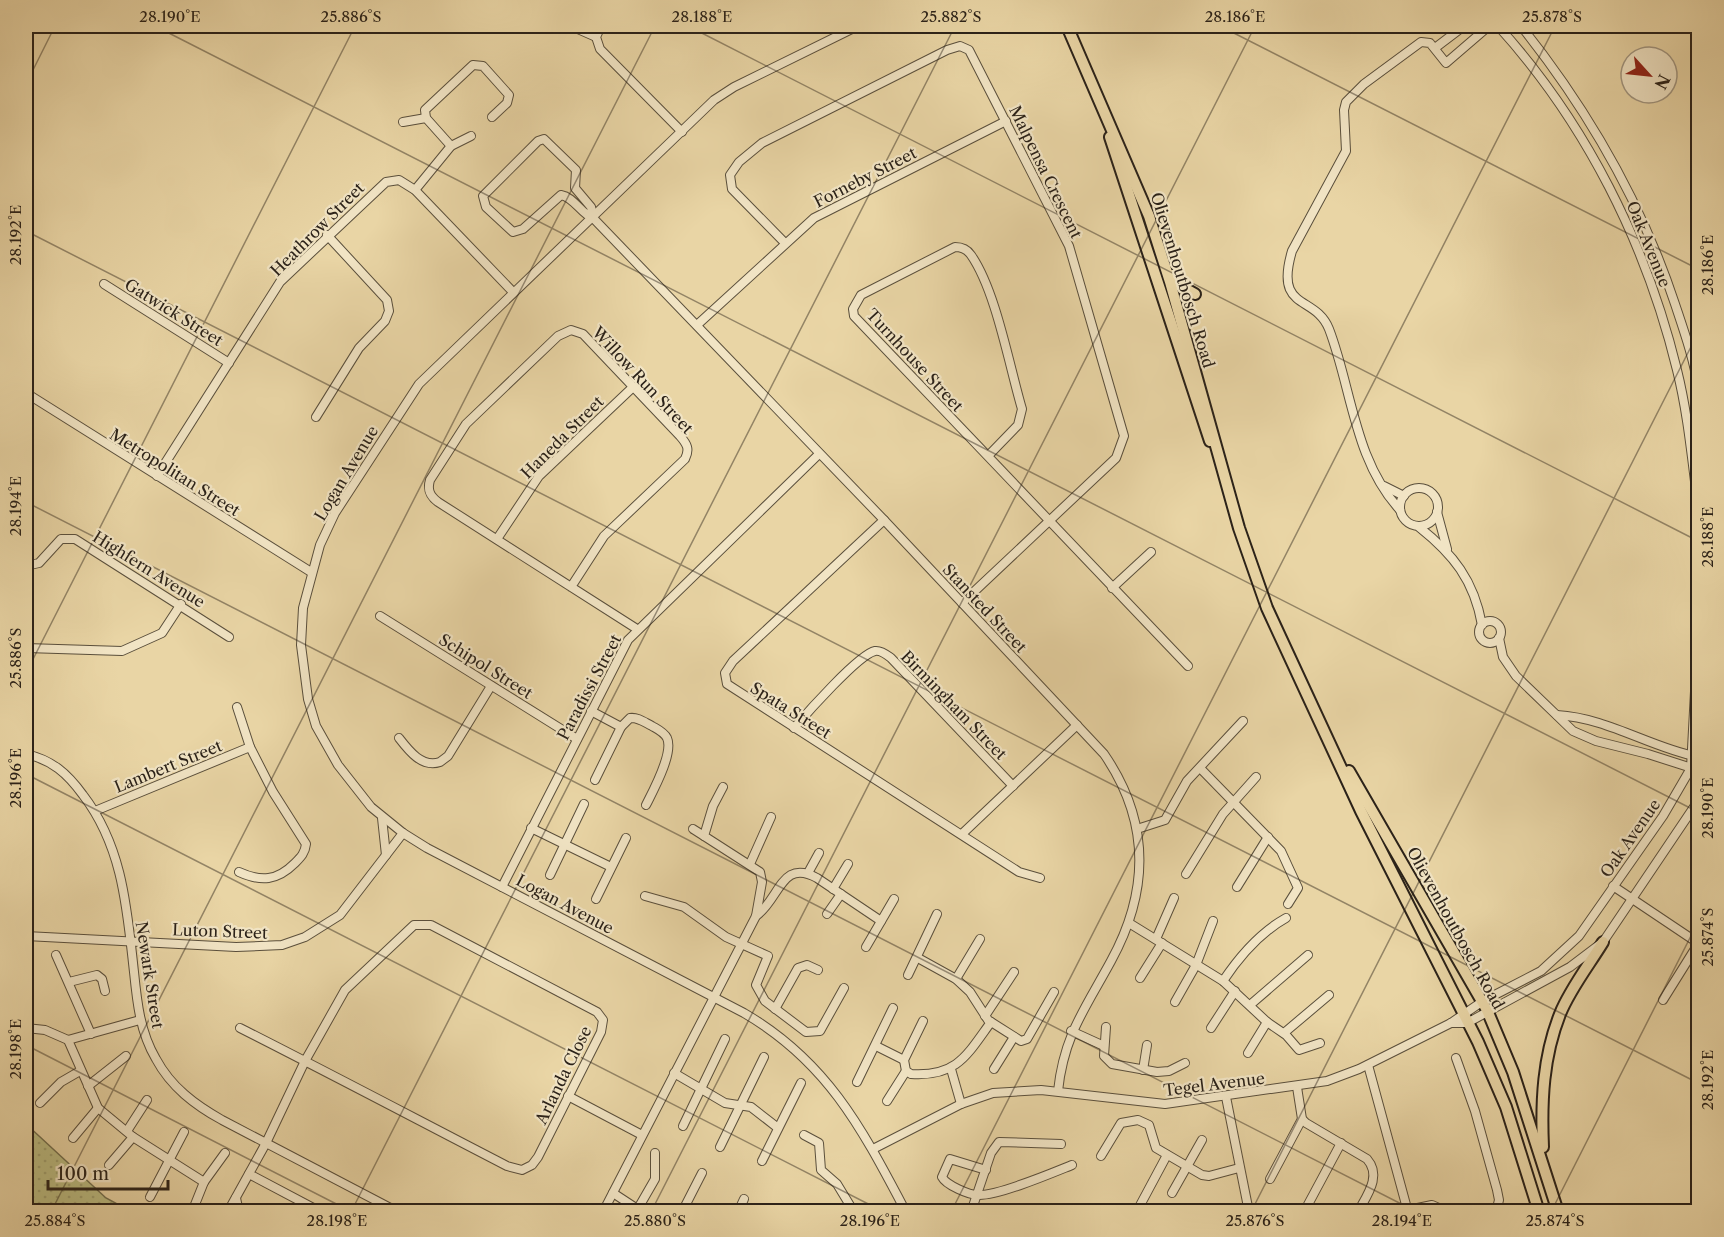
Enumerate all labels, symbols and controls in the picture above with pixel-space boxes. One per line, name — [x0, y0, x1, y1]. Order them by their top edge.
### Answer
text: 28.190°E — [139, 7, 201, 26]
text: 25.886°S — [321, 7, 381, 26]
text: 28.188°E — [672, 7, 732, 26]
text: 25.882°S — [920, 7, 982, 26]
text: 28.186°E — [1205, 7, 1265, 26]
text: 25.878°S — [1522, 7, 1582, 26]
north arrow — [1619, 45, 1679, 105]
text: N — [1650, 71, 1674, 93]
street label: Malpensa Crescent — [1005, 102, 1087, 242]
street label: Forneby Street — [810, 142, 920, 211]
street label: Heathrow Street — [266, 178, 368, 280]
street label: Olievenhoutbosch Road — [1147, 190, 1219, 371]
street label: Oak Avenue — [1623, 198, 1675, 290]
text: 28.192°E — [6, 205, 25, 265]
text: 28.186°E — [1698, 235, 1717, 295]
street label: Gatwick Street — [121, 274, 227, 350]
street label: Turnhouse Street — [862, 304, 968, 416]
street label: Willow Run Street — [587, 321, 698, 438]
street label: Haneda Street — [517, 391, 608, 482]
street label: Logan Avenue — [310, 422, 382, 524]
street label: Metropolitan Street — [106, 424, 244, 520]
text: 28.194°E — [6, 476, 25, 536]
text: 28.188°E — [1698, 507, 1717, 567]
street label: Highfern Avenue — [89, 526, 209, 612]
street label: Stansted Street — [939, 559, 1032, 657]
text: 25.886°S — [6, 628, 25, 688]
street label: Schipol Street — [435, 629, 537, 703]
street label: Paradissi Street — [553, 630, 625, 743]
street label: Birmingham Street — [897, 646, 1011, 764]
street label: Spata Street — [747, 677, 835, 743]
street label: Lambert Street — [111, 735, 225, 797]
text: 28.196°E — [6, 748, 25, 808]
text: 28.190°E — [1698, 777, 1717, 839]
street label: Oak Avenue — [1596, 795, 1664, 881]
street label: Olievenhoutbosch Road — [1403, 843, 1509, 1013]
street label: Logan Avenue — [513, 870, 617, 938]
text: 25.874°S — [1698, 907, 1717, 967]
street label: Luton Street — [172, 919, 268, 943]
street label: Newark Street — [132, 920, 168, 1030]
text: 28.198°E — [6, 1019, 25, 1079]
street label: Arlanda Close — [530, 1023, 595, 1128]
text: 28.192°E — [1698, 1050, 1717, 1110]
street label: Tegel Avenue — [1162, 1068, 1266, 1100]
scale bar — [48, 1153, 168, 1191]
text: 100 m — [57, 1163, 109, 1185]
text: 25.884°S — [25, 1211, 86, 1230]
text: 28.198°E — [307, 1211, 367, 1230]
text: 25.880°S — [624, 1211, 686, 1230]
text: 28.196°E — [840, 1211, 900, 1230]
text: 25.876°S — [1225, 1211, 1285, 1230]
text: 28.194°E — [1372, 1211, 1432, 1230]
text: 25.874°S — [1525, 1211, 1585, 1230]

